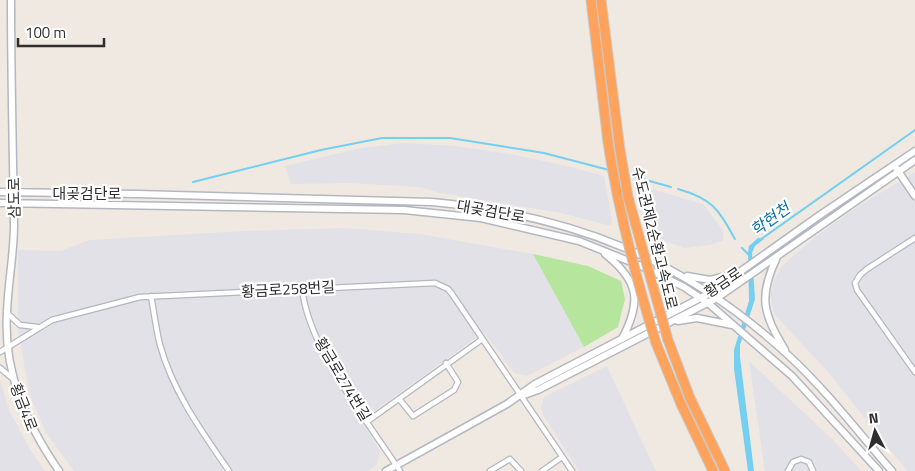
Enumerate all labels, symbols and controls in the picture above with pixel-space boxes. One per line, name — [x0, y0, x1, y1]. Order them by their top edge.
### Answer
scale bar — [18, 15, 104, 47]
text: 100 m — [25, 21, 66, 44]
street label: 수도권제2순환고속도로 — [626, 164, 684, 312]
street label: 삼도로 — [2, 177, 26, 219]
street label: 대곶검단로 — [52, 182, 122, 205]
street label: 대곶검단로 — [455, 194, 527, 228]
water label: 학현천 — [745, 195, 797, 242]
street label: 황금로 — [699, 261, 747, 303]
street label: 황금로258번길 — [240, 275, 336, 303]
street label: 황금로274번길 — [309, 333, 377, 425]
street label: 황금4로 — [4, 380, 44, 434]
north arrow — [850, 406, 900, 456]
text: N — [868, 407, 880, 429]

